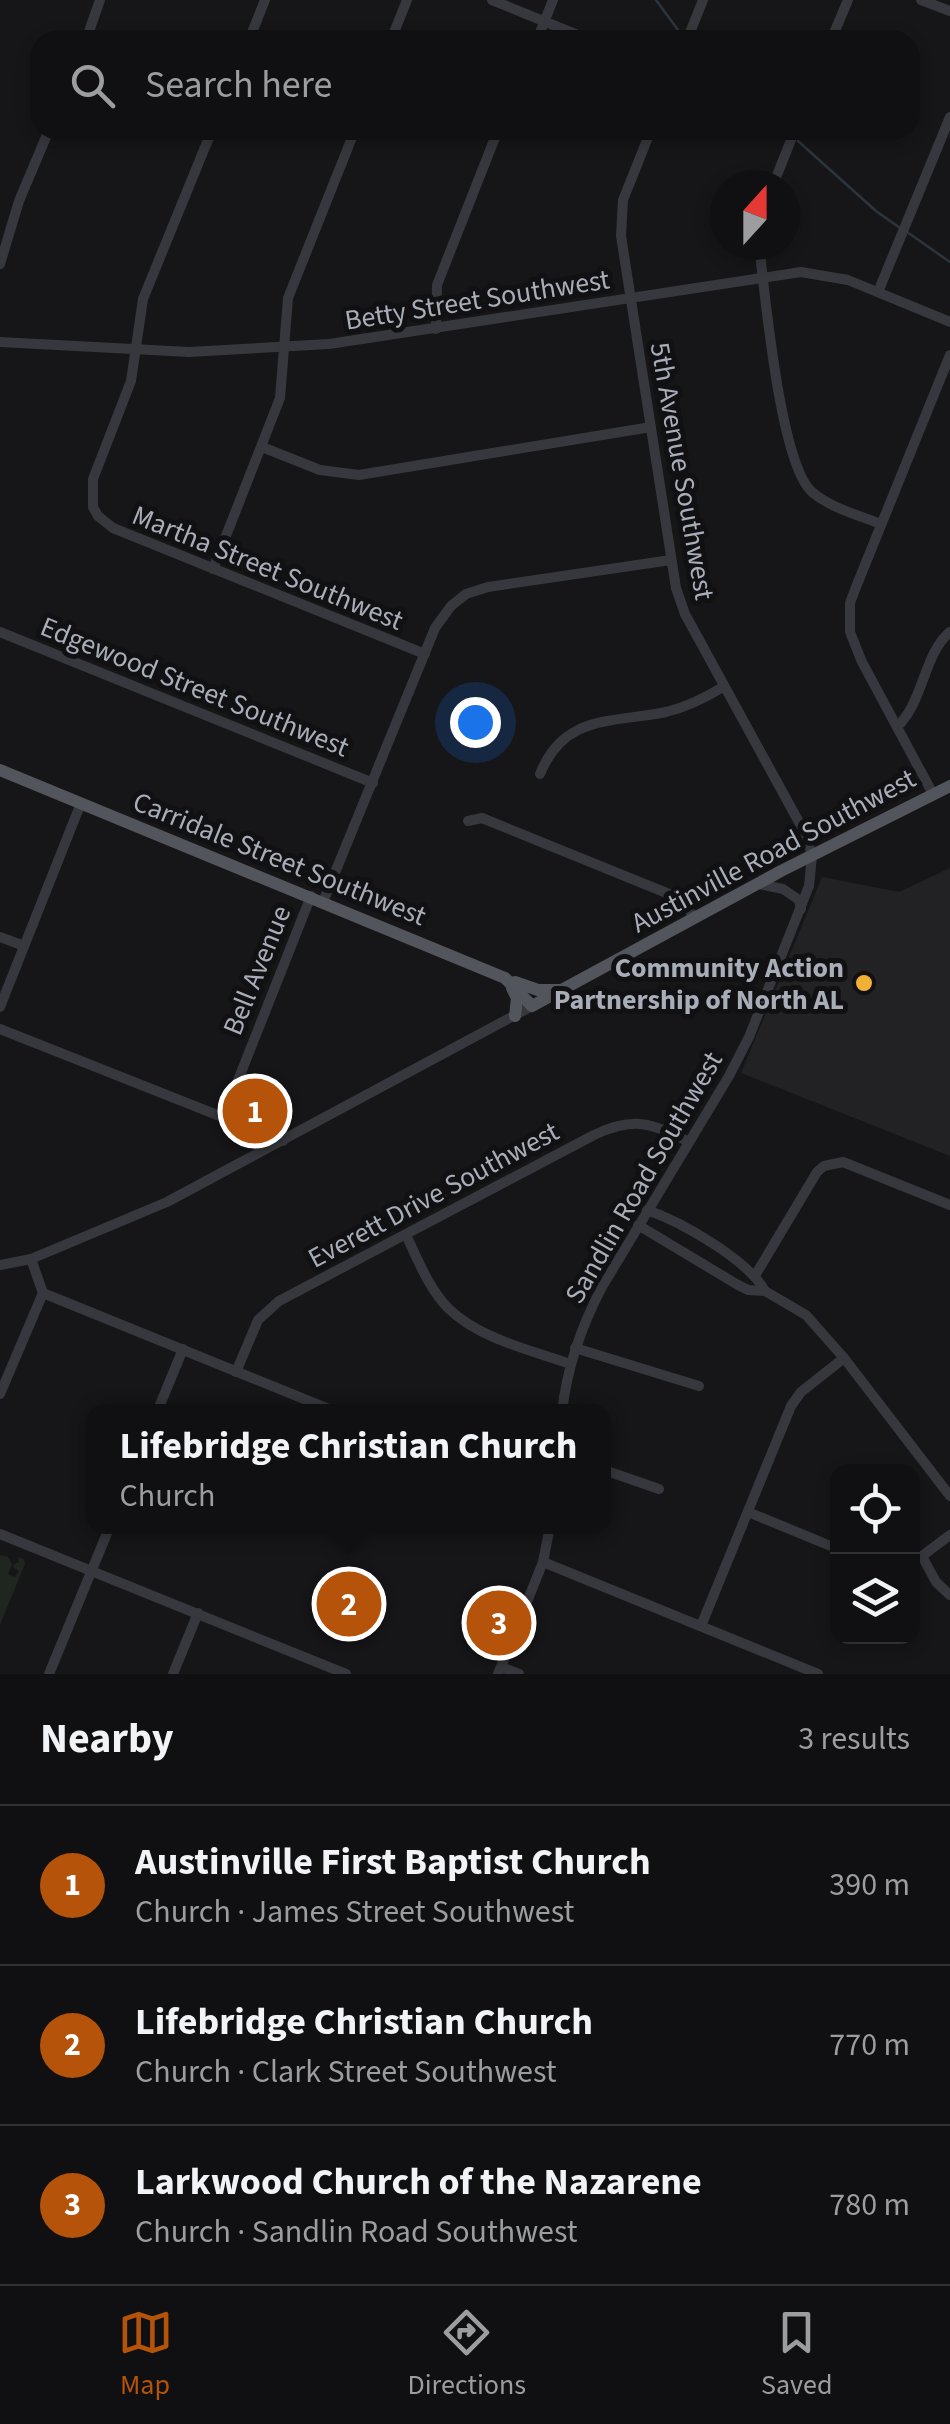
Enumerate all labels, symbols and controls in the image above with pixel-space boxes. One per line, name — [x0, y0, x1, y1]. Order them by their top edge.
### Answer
search box — [30, 30, 920, 140]
icon: search — [65, 58, 120, 113]
text: Search here — [145, 58, 332, 112]
north arrow — [710, 170, 800, 260]
street label: Betty Street Southwest — [342, 259, 613, 341]
street label: 5th Avenue Southwest — [640, 339, 724, 604]
street label: Martha Street Southwest — [126, 495, 410, 641]
street label: Edgewood Street Southwest — [34, 607, 355, 767]
your location — [450, 697, 501, 748]
street label: Austinville Road Southwest — [624, 759, 923, 943]
street label: Carridale Street Southwest — [127, 782, 433, 936]
street label: Bell Avenue — [213, 900, 301, 1041]
place label: Community Action Partnership of North AL — [554, 948, 844, 1020]
marker: Community Action Partnership of North AL — [853, 972, 875, 994]
street label: Sandlin Road Southwest — [555, 1044, 733, 1311]
pin: 1 — [222, 1074, 288, 1148]
street label: Everett Drive Southwest — [301, 1111, 567, 1278]
popup — [86, 1404, 611, 1534]
text: Lifebridge Christian Church — [119, 1419, 578, 1473]
map controls — [830, 1464, 920, 1644]
button: locate — [830, 1464, 920, 1554]
text: Church — [119, 1473, 215, 1519]
button: layers — [830, 1554, 920, 1644]
pin: 2 — [316, 1566, 382, 1642]
pin: 3 — [466, 1586, 532, 1660]
text: Nearby — [40, 1709, 174, 1769]
text: 3 results — [798, 1716, 910, 1762]
text: Austinville First Baptist Church — [135, 1835, 651, 1889]
text: 1 — [64, 1862, 81, 1908]
text: 390 m — [829, 1862, 910, 1908]
text: Church · James Street Southwest — [135, 1889, 574, 1935]
text: Lifebridge Christian Church — [135, 1995, 593, 2049]
text: 2 — [64, 2022, 81, 2068]
text: 770 m — [829, 2022, 910, 2068]
text: Church · Clark Street Southwest — [135, 2049, 557, 2095]
text: Larkwood Church of the Nazarene — [135, 2155, 702, 2209]
text: 3 — [64, 2182, 81, 2228]
text: 780 m — [829, 2182, 910, 2228]
text: Church · Sandlin Road Southwest — [135, 2209, 578, 2255]
tab: Map — [118, 2305, 173, 2405]
tab: Directions — [408, 2305, 526, 2405]
tab: Saved — [761, 2305, 832, 2405]

